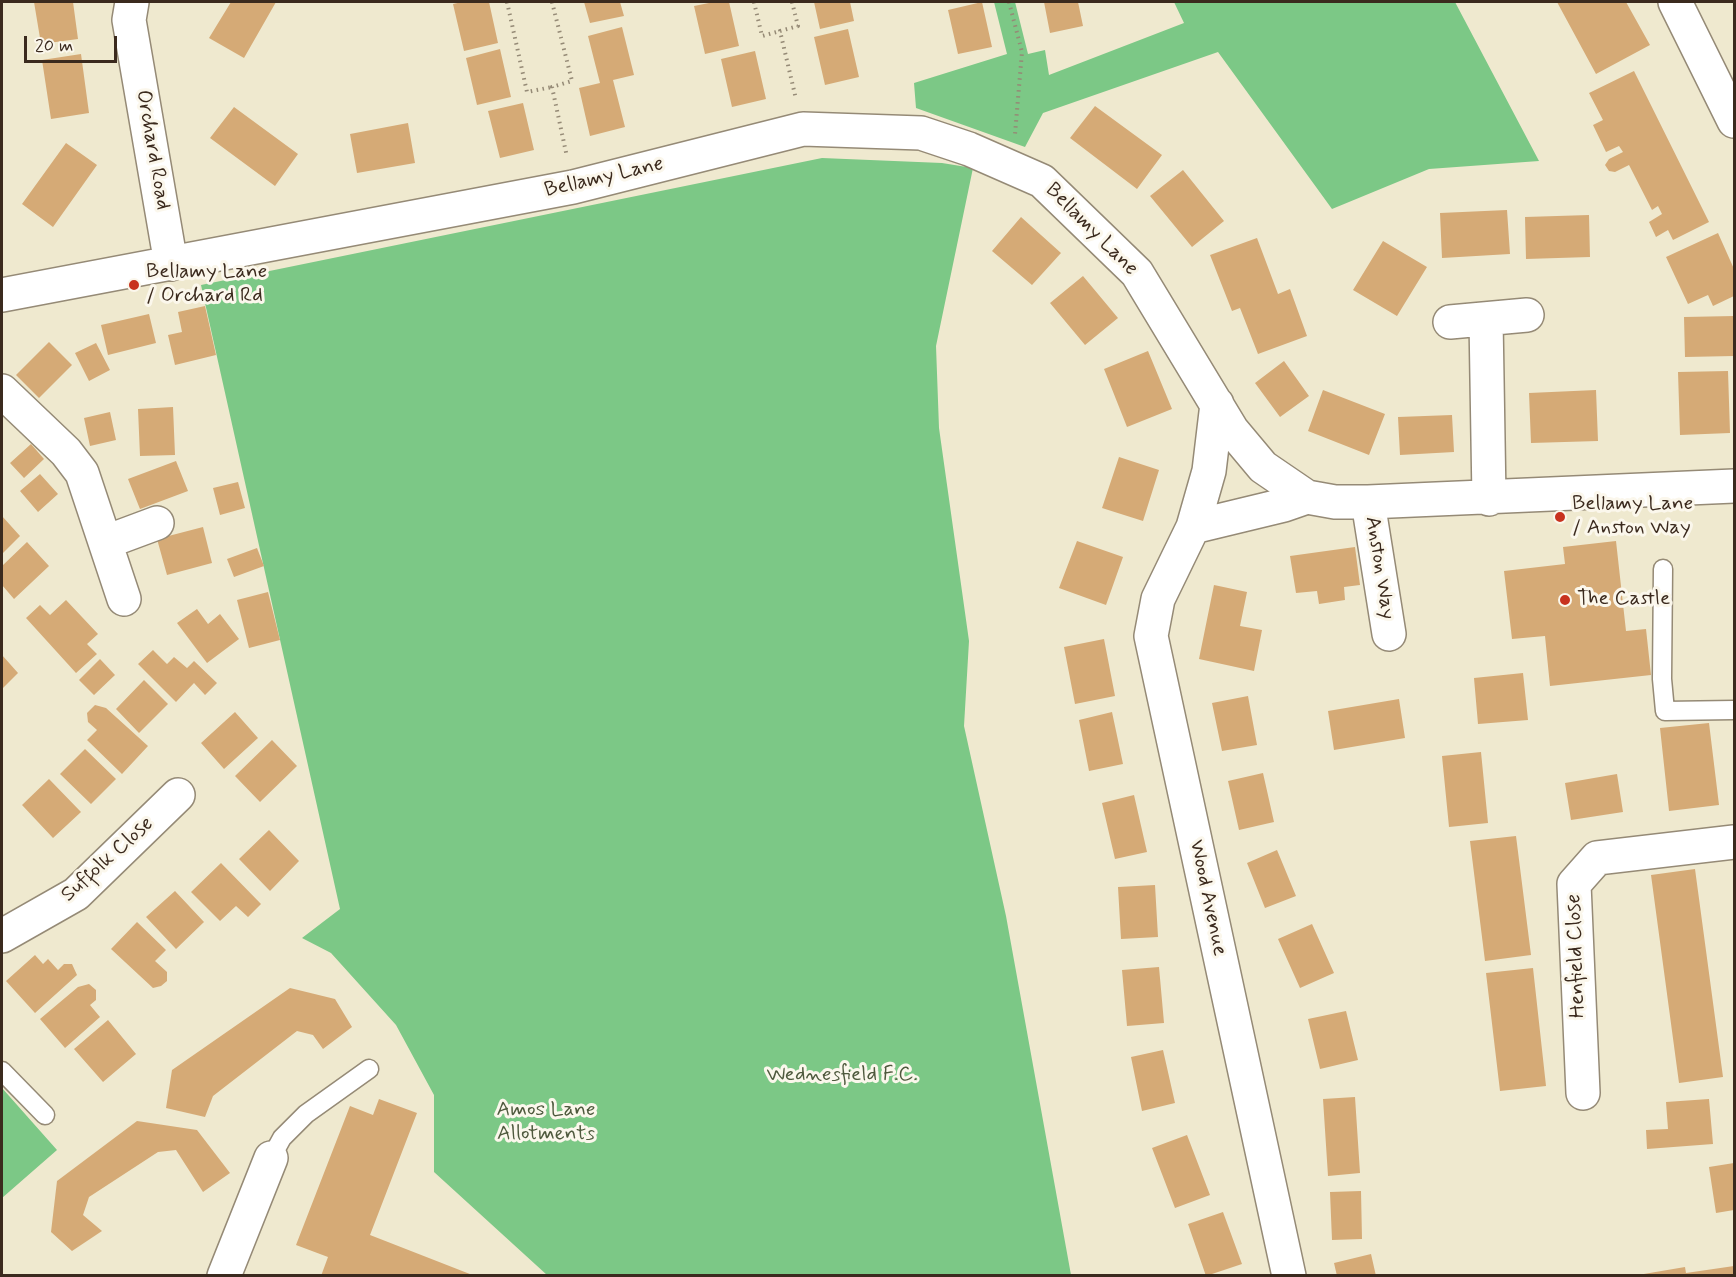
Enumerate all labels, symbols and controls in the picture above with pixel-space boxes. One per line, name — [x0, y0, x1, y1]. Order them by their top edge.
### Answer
scale bar — [27, 24, 120, 62]
text: 20 m — [35, 34, 73, 58]
street label: Orchard Road — [129, 88, 175, 212]
street label: Bellamy Lane — [542, 152, 666, 204]
street label: Bellamy Lane — [1039, 178, 1143, 282]
place label: Bellamy Lane / Orchard Rd — [146, 260, 267, 310]
marker: Bellamy Lane / Orchard Rd — [127, 278, 141, 292]
place label: Bellamy Lane / Anston Way — [1572, 492, 1693, 542]
marker: Bellamy Lane / Anston Way — [1553, 510, 1567, 524]
street label: Anston Way — [1358, 515, 1400, 621]
place label: The Castle — [1577, 587, 1670, 613]
marker: The Castle — [1558, 593, 1572, 607]
street label: Suffolk Close — [57, 812, 159, 908]
street label: Wood Avenue — [1182, 838, 1232, 958]
street label: Henfield Close — [1562, 893, 1592, 1019]
park label: Wednesfield F.C. — [766, 1063, 918, 1089]
park label: Amos Lane Allotments — [496, 1098, 596, 1148]

